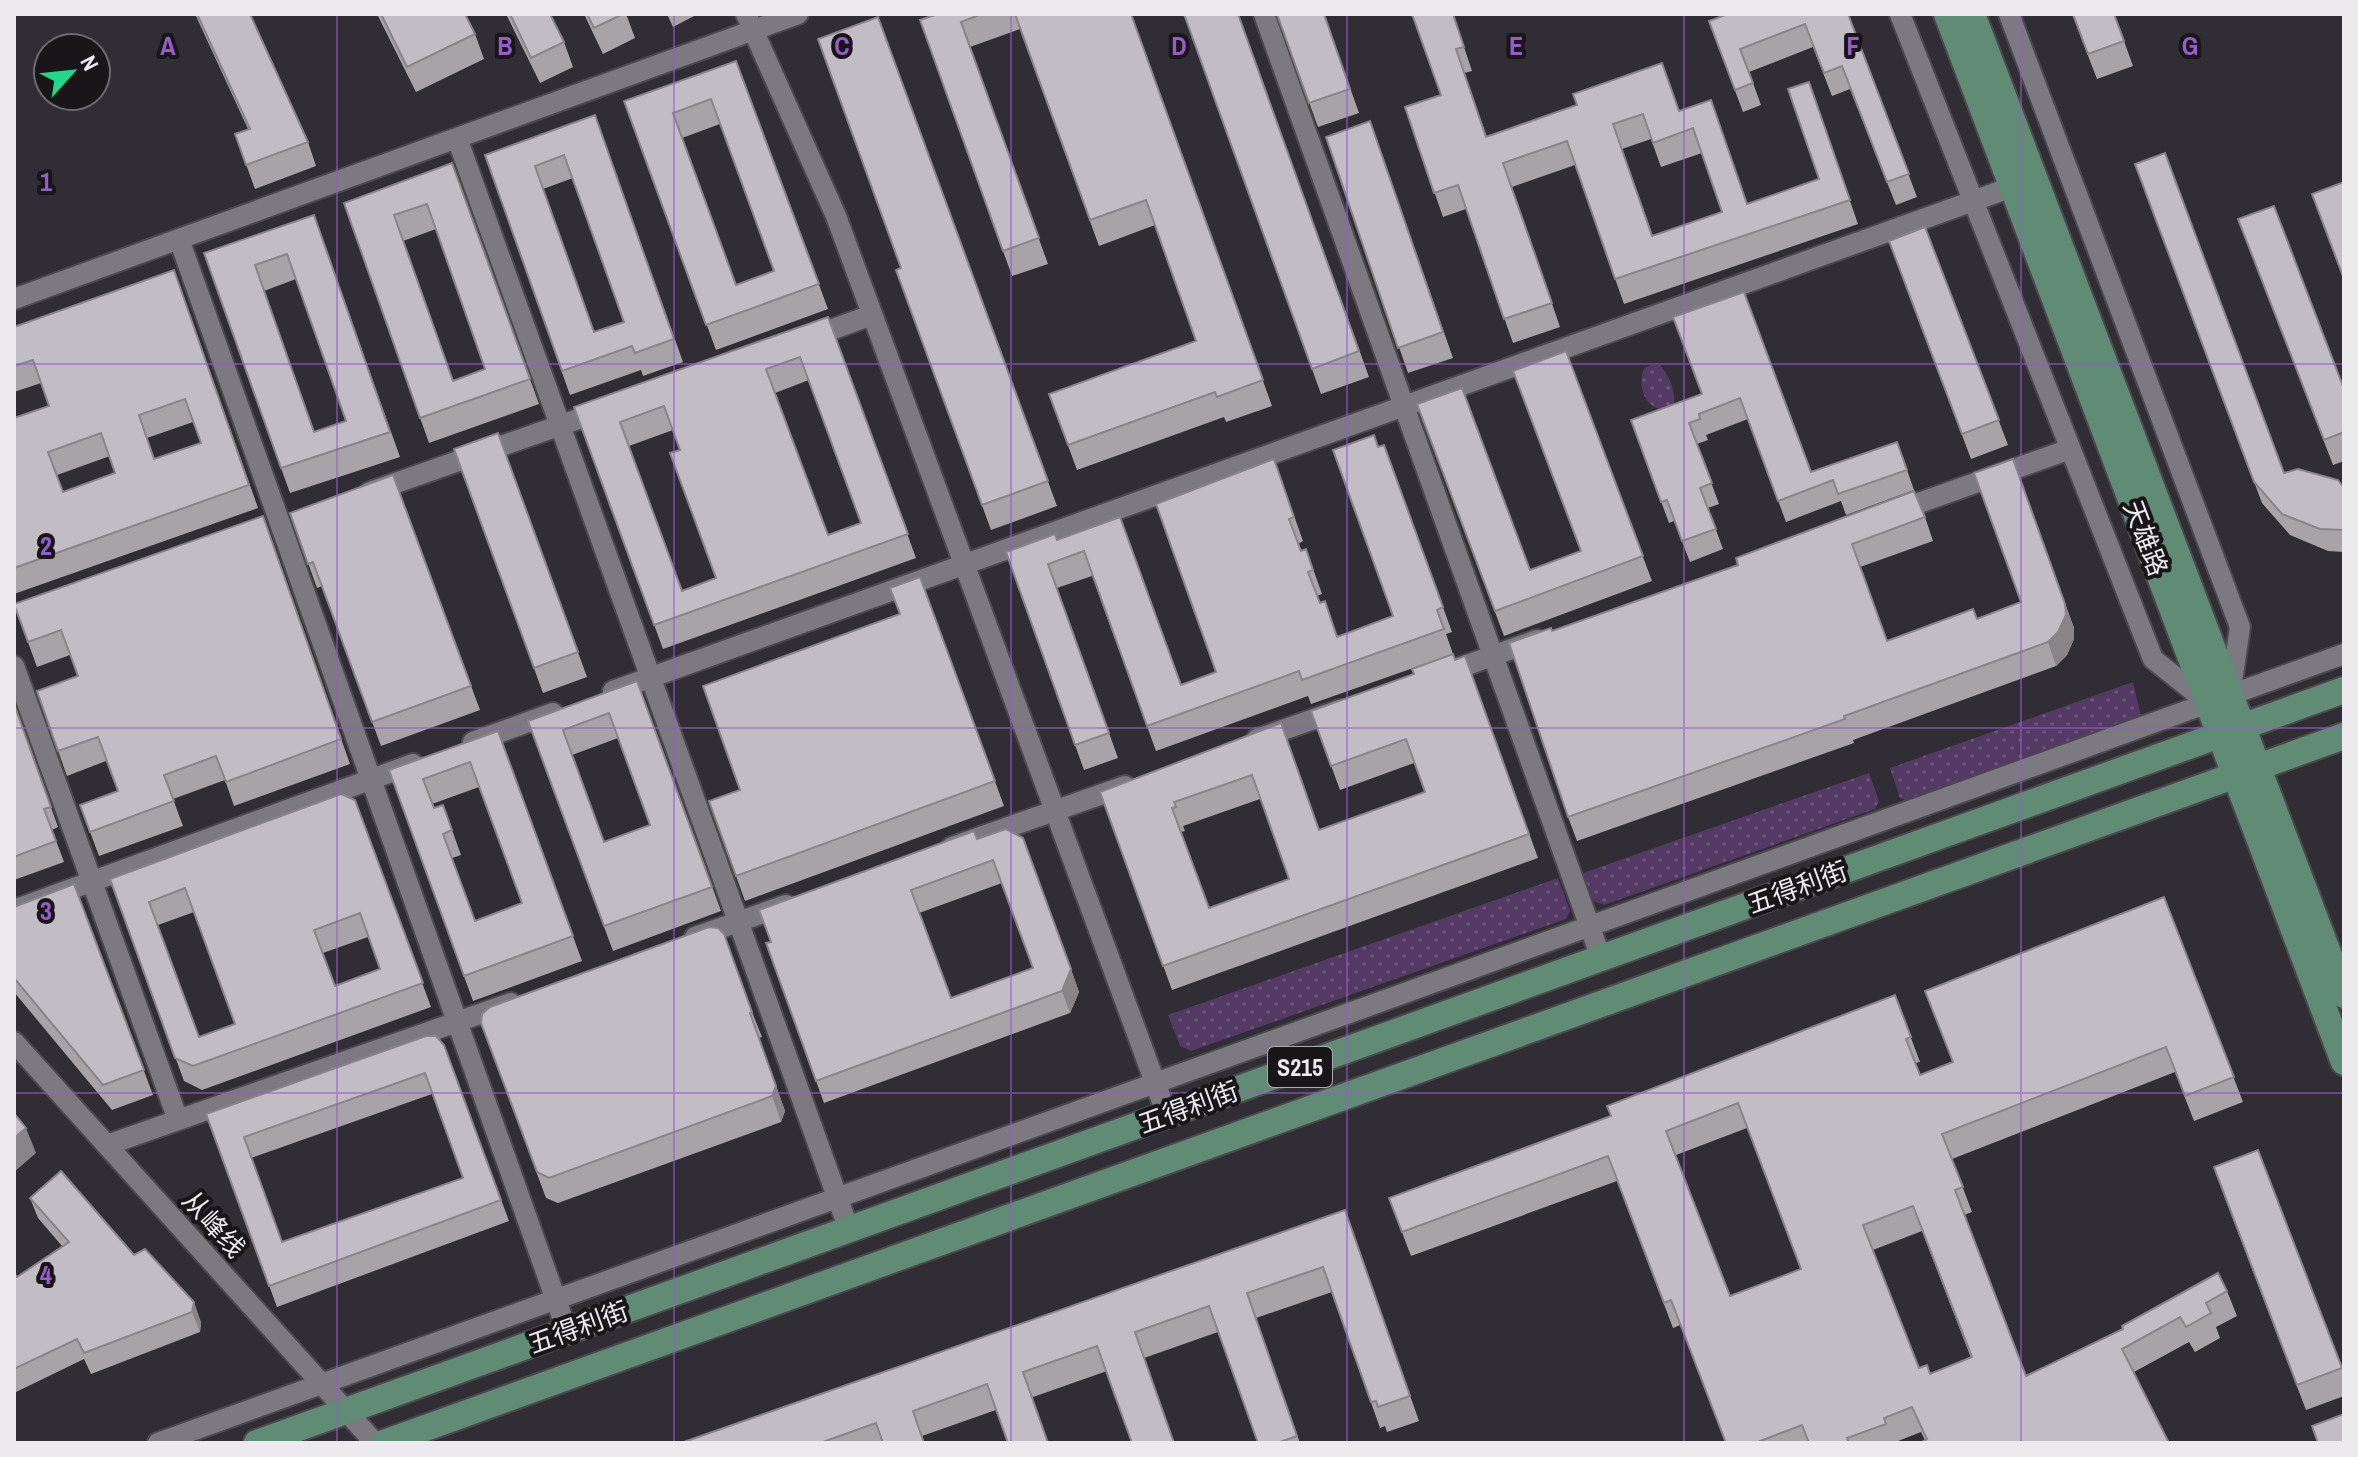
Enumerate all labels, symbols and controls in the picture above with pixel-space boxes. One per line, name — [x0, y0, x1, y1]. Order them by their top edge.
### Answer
text: A — [160, 28, 176, 63]
text: B — [497, 28, 513, 63]
text: C — [834, 28, 850, 63]
text: D — [1171, 28, 1187, 63]
text: E — [1509, 28, 1523, 63]
text: F — [1846, 28, 1860, 63]
text: G — [2182, 28, 2198, 63]
north arrow — [32, 32, 112, 112]
text: N — [73, 50, 106, 76]
text: 1 — [40, 164, 52, 199]
street label: 天雄路 — [2116, 495, 2176, 581]
text: 2 — [40, 528, 52, 563]
street label: 五得利街 — [1742, 853, 1852, 921]
text: 3 — [40, 893, 52, 928]
road number: S215 — [1268, 1047, 1332, 1087]
street label: 五得利街 — [1133, 1073, 1243, 1141]
street label: 从峰线 — [175, 1183, 253, 1265]
text: 4 — [40, 1257, 52, 1292]
street label: 五得利街 — [523, 1293, 633, 1361]

